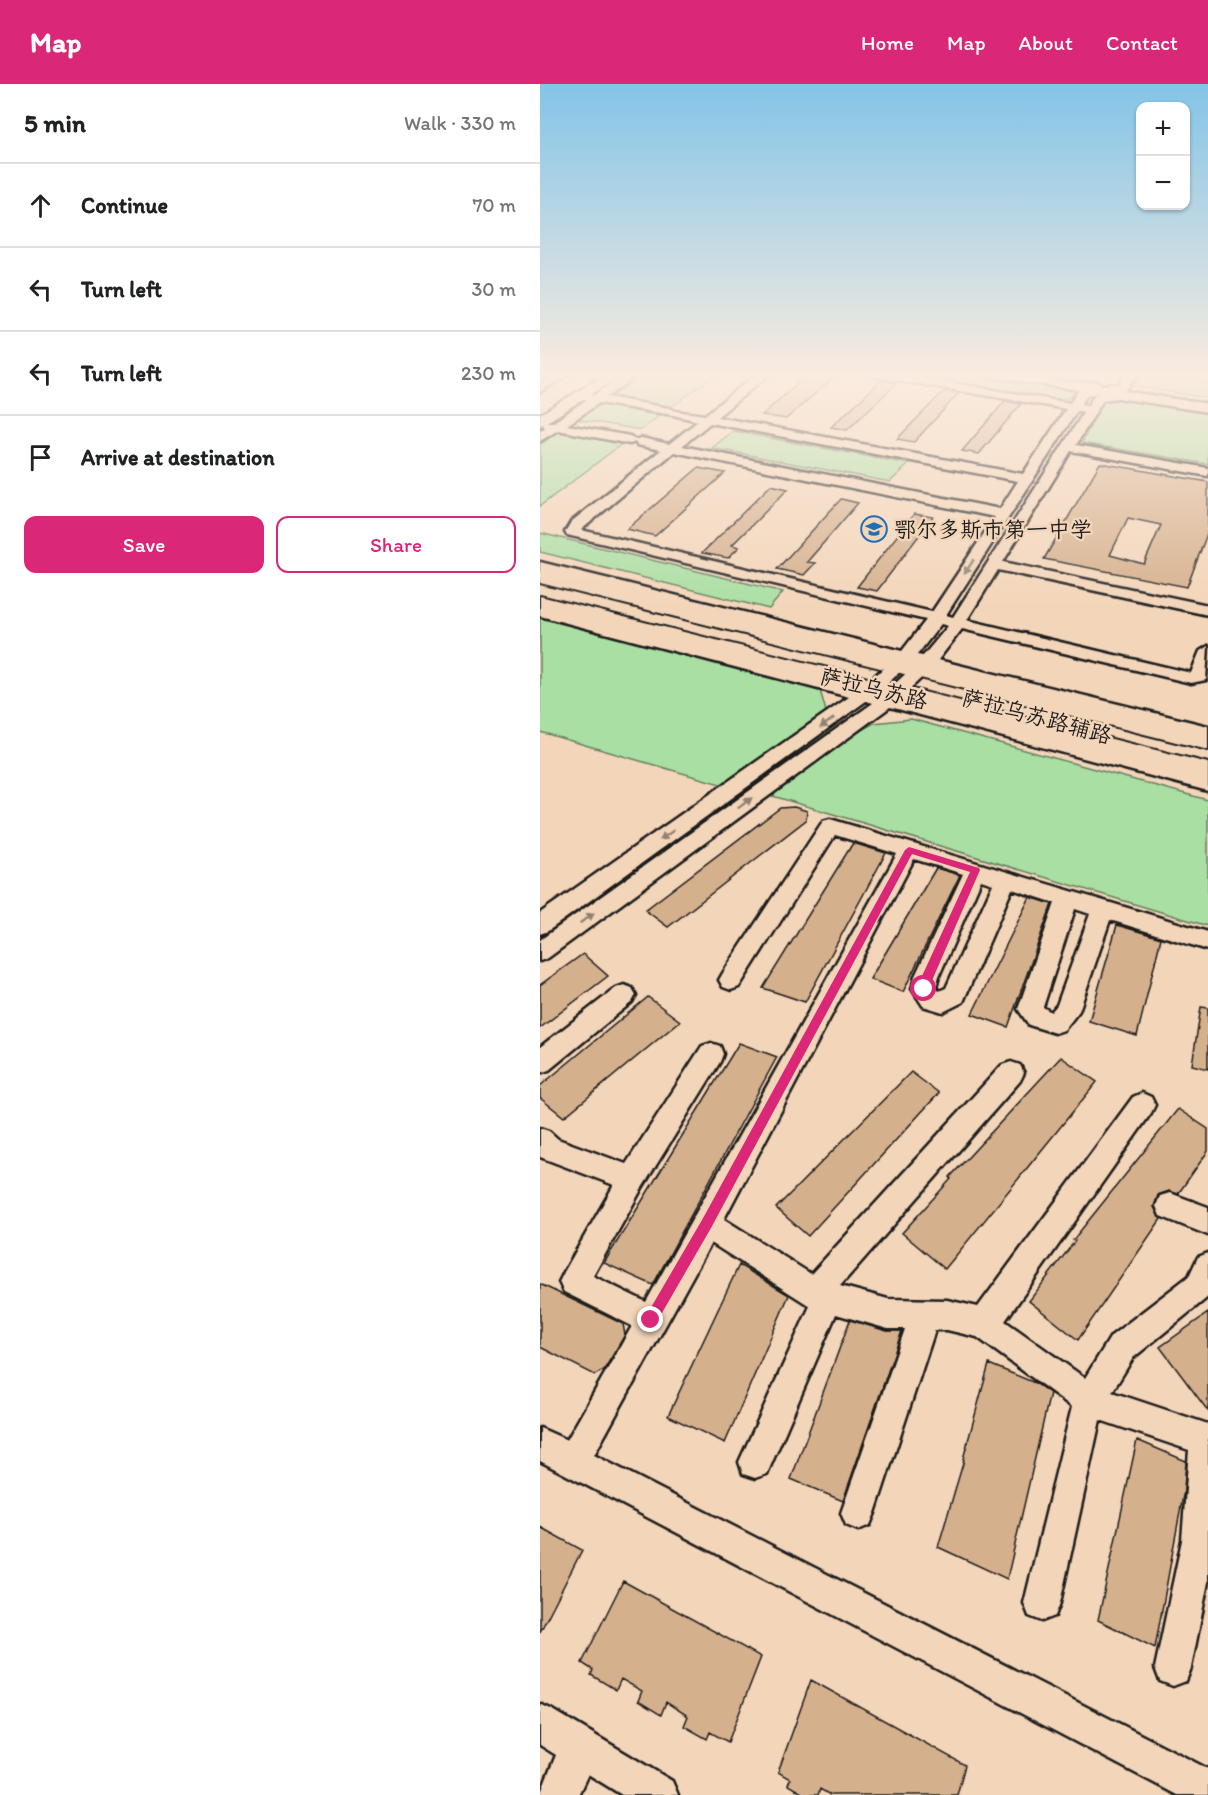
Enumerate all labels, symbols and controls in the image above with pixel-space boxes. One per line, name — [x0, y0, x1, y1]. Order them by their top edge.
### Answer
text: Map — [30, 25, 81, 59]
text: Home — [861, 30, 914, 55]
text: Map — [947, 30, 986, 55]
text: About — [1019, 30, 1073, 55]
text: Contact — [1106, 30, 1178, 55]
map controls — [1136, 102, 1190, 210]
button: + — [1136, 102, 1190, 156]
text: 5 min — [24, 107, 86, 139]
text: Walk · 330 m — [404, 111, 516, 135]
button: − — [1136, 156, 1190, 210]
icon: ahead — [24, 189, 57, 222]
text: Continue — [81, 192, 168, 219]
text: 70 m — [472, 193, 516, 217]
icon: left — [24, 273, 57, 306]
text: Turn left — [81, 276, 162, 303]
text: 30 m — [471, 277, 516, 301]
icon: left — [24, 357, 57, 390]
text: Turn left — [81, 360, 162, 387]
text: 230 m — [461, 361, 516, 385]
icon: arrive — [24, 441, 57, 474]
text: Arrive at destination — [81, 444, 275, 471]
school or university icon: 鄂尔多斯市第一中学 — [859, 514, 889, 544]
button: Save — [24, 516, 264, 573]
button: Share — [276, 516, 516, 573]
place label: 鄂尔多斯市第一中学 — [894, 516, 1092, 543]
one-way arrow — [964, 559, 975, 575]
street label: 萨拉乌苏路 — [817, 662, 931, 715]
street label: 萨拉乌苏路辅路 — [959, 684, 1115, 749]
one-way arrow — [819, 717, 835, 728]
one-way arrow — [738, 798, 753, 810]
one-way arrow — [660, 829, 676, 841]
one-way arrow — [579, 912, 595, 924]
route start — [910, 975, 936, 1001]
route end — [637, 1306, 663, 1332]

